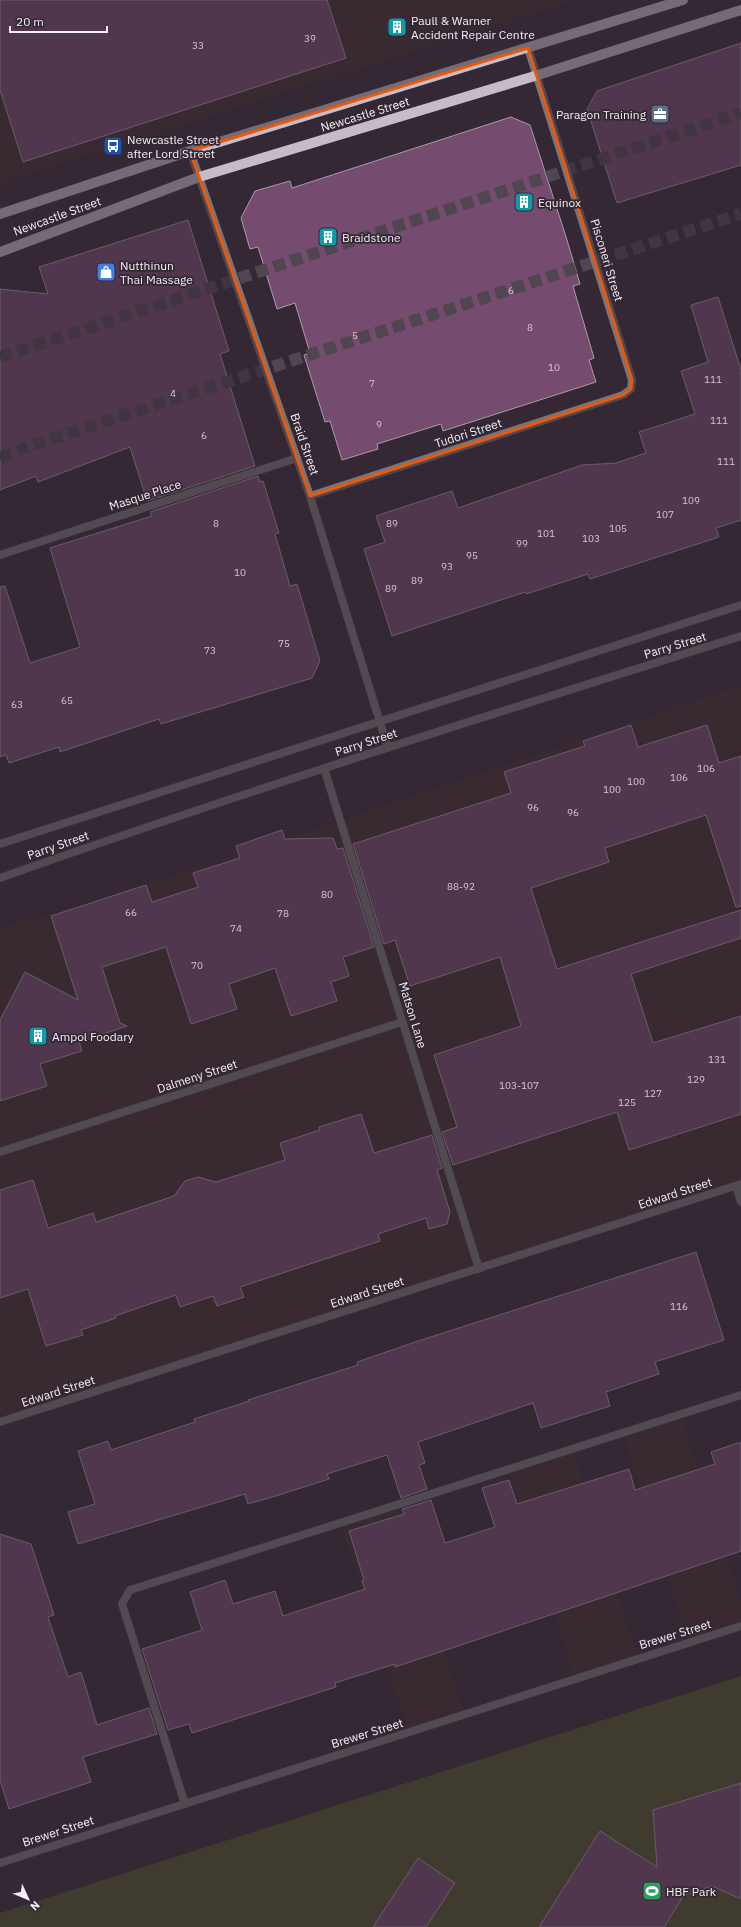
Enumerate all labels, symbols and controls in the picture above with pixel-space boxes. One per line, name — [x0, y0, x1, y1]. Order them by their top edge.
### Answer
scale bar — [10, 8, 107, 34]
place label: Paull & Warner Accident Repair Centre — [411, 13, 535, 42]
text: 20 m — [16, 14, 44, 29]
building icon: Paull & Warner Accident Repair Centre — [386, 16, 408, 38]
house number: 39 — [304, 32, 316, 45]
house number: 33 — [192, 39, 204, 52]
street label: Newcastle Street — [319, 93, 411, 135]
office icon: Paragon Training — [649, 103, 671, 125]
place label: Paragon Training — [556, 107, 647, 122]
place label: Newcastle Street after Lord Street — [127, 132, 219, 161]
bus stop icon: Newcastle Street after Lord Street — [102, 135, 124, 157]
building icon: Equinox — [513, 191, 535, 213]
street label: Newcastle Street — [11, 193, 103, 239]
place label: Equinox — [538, 195, 581, 210]
street label: Pisconeri Street — [587, 217, 627, 303]
building icon: Braidstone — [317, 226, 339, 248]
place label: Braidstone — [342, 230, 401, 245]
place label: Nutthinun Thai Massage — [120, 258, 193, 287]
shop icon: Nutthinun Thai Massage — [95, 261, 117, 283]
house number: 6 — [508, 284, 514, 297]
house number: 8 — [527, 321, 533, 334]
house number: 5 — [352, 329, 358, 342]
house number: 10 — [548, 361, 560, 374]
house number: 111 — [704, 373, 722, 386]
house number: 7 — [369, 377, 375, 390]
house number: 4 — [170, 387, 176, 400]
street label: Braid Street — [287, 411, 323, 477]
house number: 111 — [710, 414, 728, 427]
street label: Tudori Street — [432, 415, 504, 451]
house number: 9 — [376, 418, 382, 431]
house number: 6 — [201, 429, 207, 442]
house number: 111 — [717, 455, 735, 468]
street label: Masque Place — [107, 476, 183, 514]
house number: 109 — [682, 494, 700, 507]
house number: 107 — [656, 508, 674, 521]
house number: 8 — [213, 517, 219, 530]
house number: 89 — [386, 517, 398, 530]
house number: 105 — [609, 522, 627, 535]
house number: 101 — [537, 527, 555, 540]
house number: 103 — [582, 532, 600, 545]
house number: 99 — [516, 537, 528, 550]
house number: 95 — [466, 549, 478, 562]
house number: 93 — [441, 560, 453, 573]
house number: 10 — [234, 566, 246, 579]
house number: 89 — [411, 574, 423, 587]
house number: 89 — [385, 582, 397, 595]
street label: Parry Street — [642, 628, 708, 662]
house number: 75 — [278, 637, 290, 650]
house number: 73 — [204, 644, 216, 657]
house number: 65 — [61, 694, 73, 707]
house number: 63 — [11, 698, 23, 711]
street label: Parry Street — [333, 725, 399, 759]
house number: 106 — [697, 762, 715, 775]
house number: 106 — [670, 771, 688, 784]
house number: 100 — [627, 775, 645, 788]
house number: 100 — [603, 783, 621, 796]
house number: 96 — [527, 801, 539, 814]
house number: 96 — [567, 806, 579, 819]
street label: Parry Street — [25, 827, 91, 863]
house number: 88-92 — [447, 880, 475, 893]
house number: 80 — [321, 888, 333, 901]
house number: 66 — [125, 906, 137, 919]
house number: 78 — [277, 907, 289, 920]
house number: 74 — [230, 922, 242, 935]
house number: 70 — [191, 959, 203, 972]
street label: Matson Lane — [396, 980, 430, 1050]
building icon: Ampol Foodary — [27, 1025, 49, 1047]
place label: Ampol Foodary — [52, 1029, 134, 1044]
house number: 131 — [708, 1053, 726, 1066]
street label: Dalmeny Street — [155, 1056, 239, 1096]
house number: 129 — [687, 1073, 705, 1086]
house number: 103-107 — [499, 1079, 539, 1092]
house number: 127 — [644, 1087, 662, 1100]
house number: 125 — [618, 1096, 636, 1109]
street label: Edward Street — [636, 1174, 714, 1212]
street label: Edward Street — [328, 1273, 406, 1311]
house number: 116 — [670, 1300, 688, 1313]
street label: Edward Street — [19, 1372, 97, 1410]
street label: Brewer Street — [637, 1616, 713, 1652]
street label: Brewer Street — [329, 1715, 405, 1751]
street label: Brewer Street — [20, 1812, 96, 1850]
north arrow — [8, 1879, 48, 1919]
sports icon: HBF Park — [641, 1880, 663, 1902]
place label: HBF Park — [666, 1884, 717, 1899]
text: N — [27, 1898, 43, 1914]

